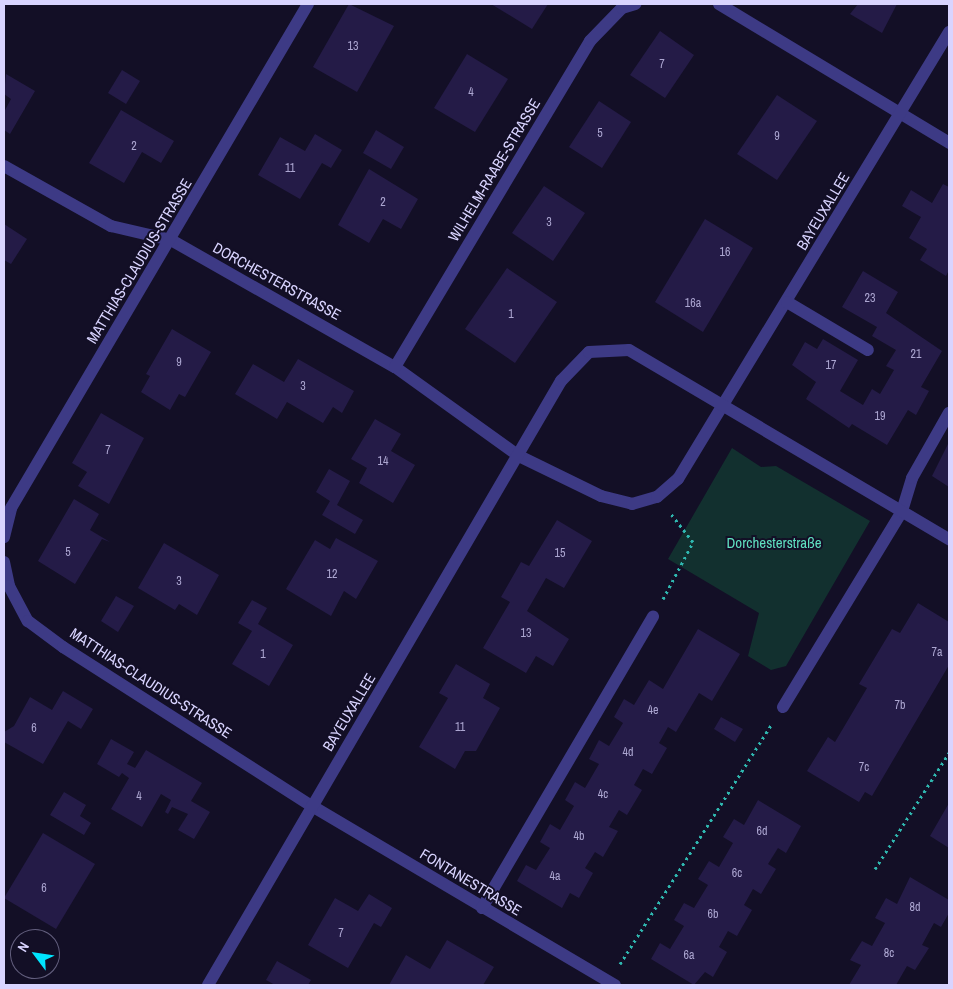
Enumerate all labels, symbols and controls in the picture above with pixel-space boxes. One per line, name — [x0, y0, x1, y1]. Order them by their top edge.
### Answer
house number: 13 — [348, 40, 358, 54]
house number: 7 — [659, 58, 665, 72]
house number: 4 — [468, 86, 474, 100]
street label: WILHELM-RAABE-STRASSE — [444, 95, 544, 245]
house number: 5 — [597, 127, 603, 141]
house number: 9 — [774, 130, 780, 144]
house number: 2 — [131, 140, 137, 154]
house number: 11 — [285, 162, 295, 176]
street label: BAYEUXALLEE — [793, 169, 853, 253]
street label: MATTHIAS-CLAUDIUS-STRASSE — [83, 175, 195, 347]
house number: 2 — [380, 196, 386, 210]
house number: 3 — [546, 216, 552, 230]
street label: DORCHESTERSTRASSE — [210, 238, 344, 324]
house number: 16 — [720, 246, 730, 260]
house number: 23 — [865, 292, 875, 306]
house number: 16a — [685, 297, 701, 311]
house number: 1 — [508, 308, 514, 322]
house number: 21 — [911, 348, 921, 362]
house number: 9 — [176, 356, 182, 370]
house number: 17 — [826, 359, 836, 373]
house number: 3 — [300, 380, 306, 394]
house number: 19 — [875, 410, 885, 424]
house number: 7 — [105, 444, 111, 458]
house number: 14 — [378, 455, 388, 469]
park label: Dorchesterstraße — [726, 534, 822, 552]
house number: 5 — [65, 546, 71, 560]
house number: 15 — [555, 547, 565, 561]
house number: 12 — [327, 568, 337, 582]
house number: 3 — [176, 575, 182, 589]
street label: MATTHIAS-CLAUDIUS-STRASSE — [67, 624, 235, 742]
house number: 13 — [521, 627, 531, 641]
house number: 7a — [932, 646, 942, 660]
house number: 1 — [260, 648, 266, 662]
street label: BAYEUXALLEE — [319, 670, 379, 754]
house number: 7b — [895, 699, 905, 713]
house number: 4e — [648, 704, 658, 718]
house number: 11 — [455, 721, 465, 735]
house number: 6 — [31, 722, 37, 736]
house number: 4d — [623, 746, 633, 760]
house number: 7c — [859, 761, 869, 775]
house number: 4c — [598, 788, 608, 802]
house number: 4 — [136, 790, 142, 804]
house number: 6d — [757, 825, 767, 839]
house number: 4b — [574, 830, 584, 844]
street label: FONTANESTRASSE — [417, 845, 525, 919]
house number: 6c — [732, 867, 742, 881]
house number: 4a — [550, 870, 560, 884]
house number: 6 — [41, 882, 47, 896]
house number: 8d — [910, 901, 920, 915]
house number: 6b — [708, 908, 718, 922]
house number: 7 — [338, 927, 344, 941]
north arrow — [10, 929, 60, 979]
text: N — [13, 939, 33, 955]
house number: 8c — [884, 947, 894, 961]
house number: 6a — [684, 949, 694, 963]

